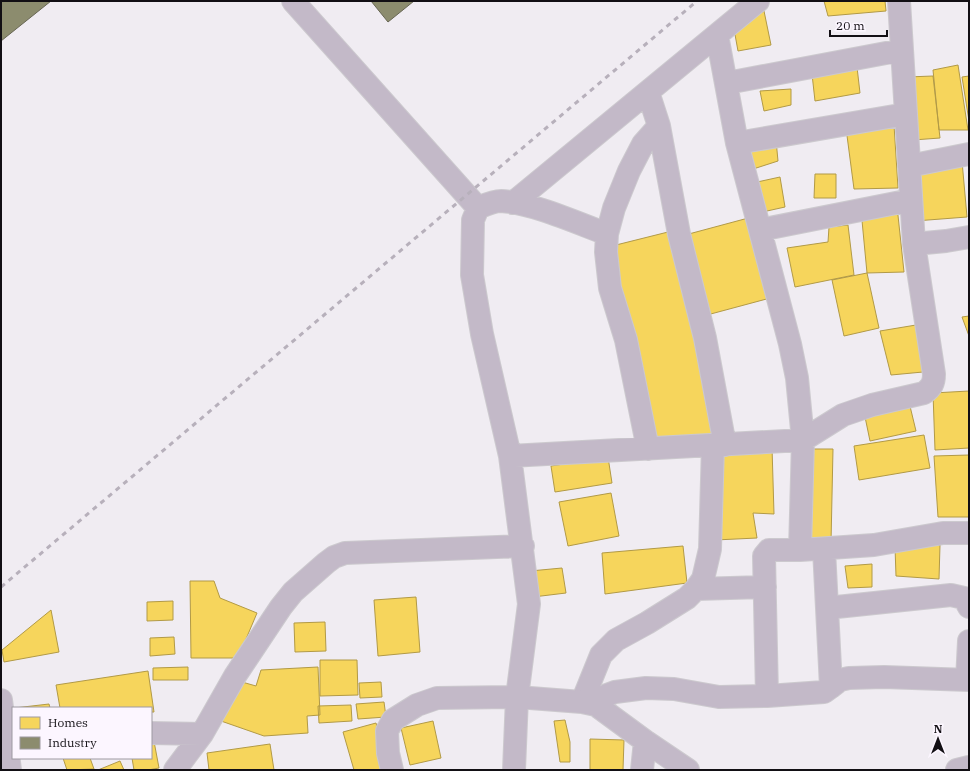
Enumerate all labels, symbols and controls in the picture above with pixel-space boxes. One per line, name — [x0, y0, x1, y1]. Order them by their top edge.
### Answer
scale bar — [830, 12, 887, 38]
text: 20 m — [836, 18, 865, 33]
legend — [12, 707, 152, 759]
text: Homes — [48, 715, 88, 730]
north arrow — [918, 719, 958, 759]
text: N — [934, 722, 943, 736]
text: Industry — [48, 735, 97, 750]

